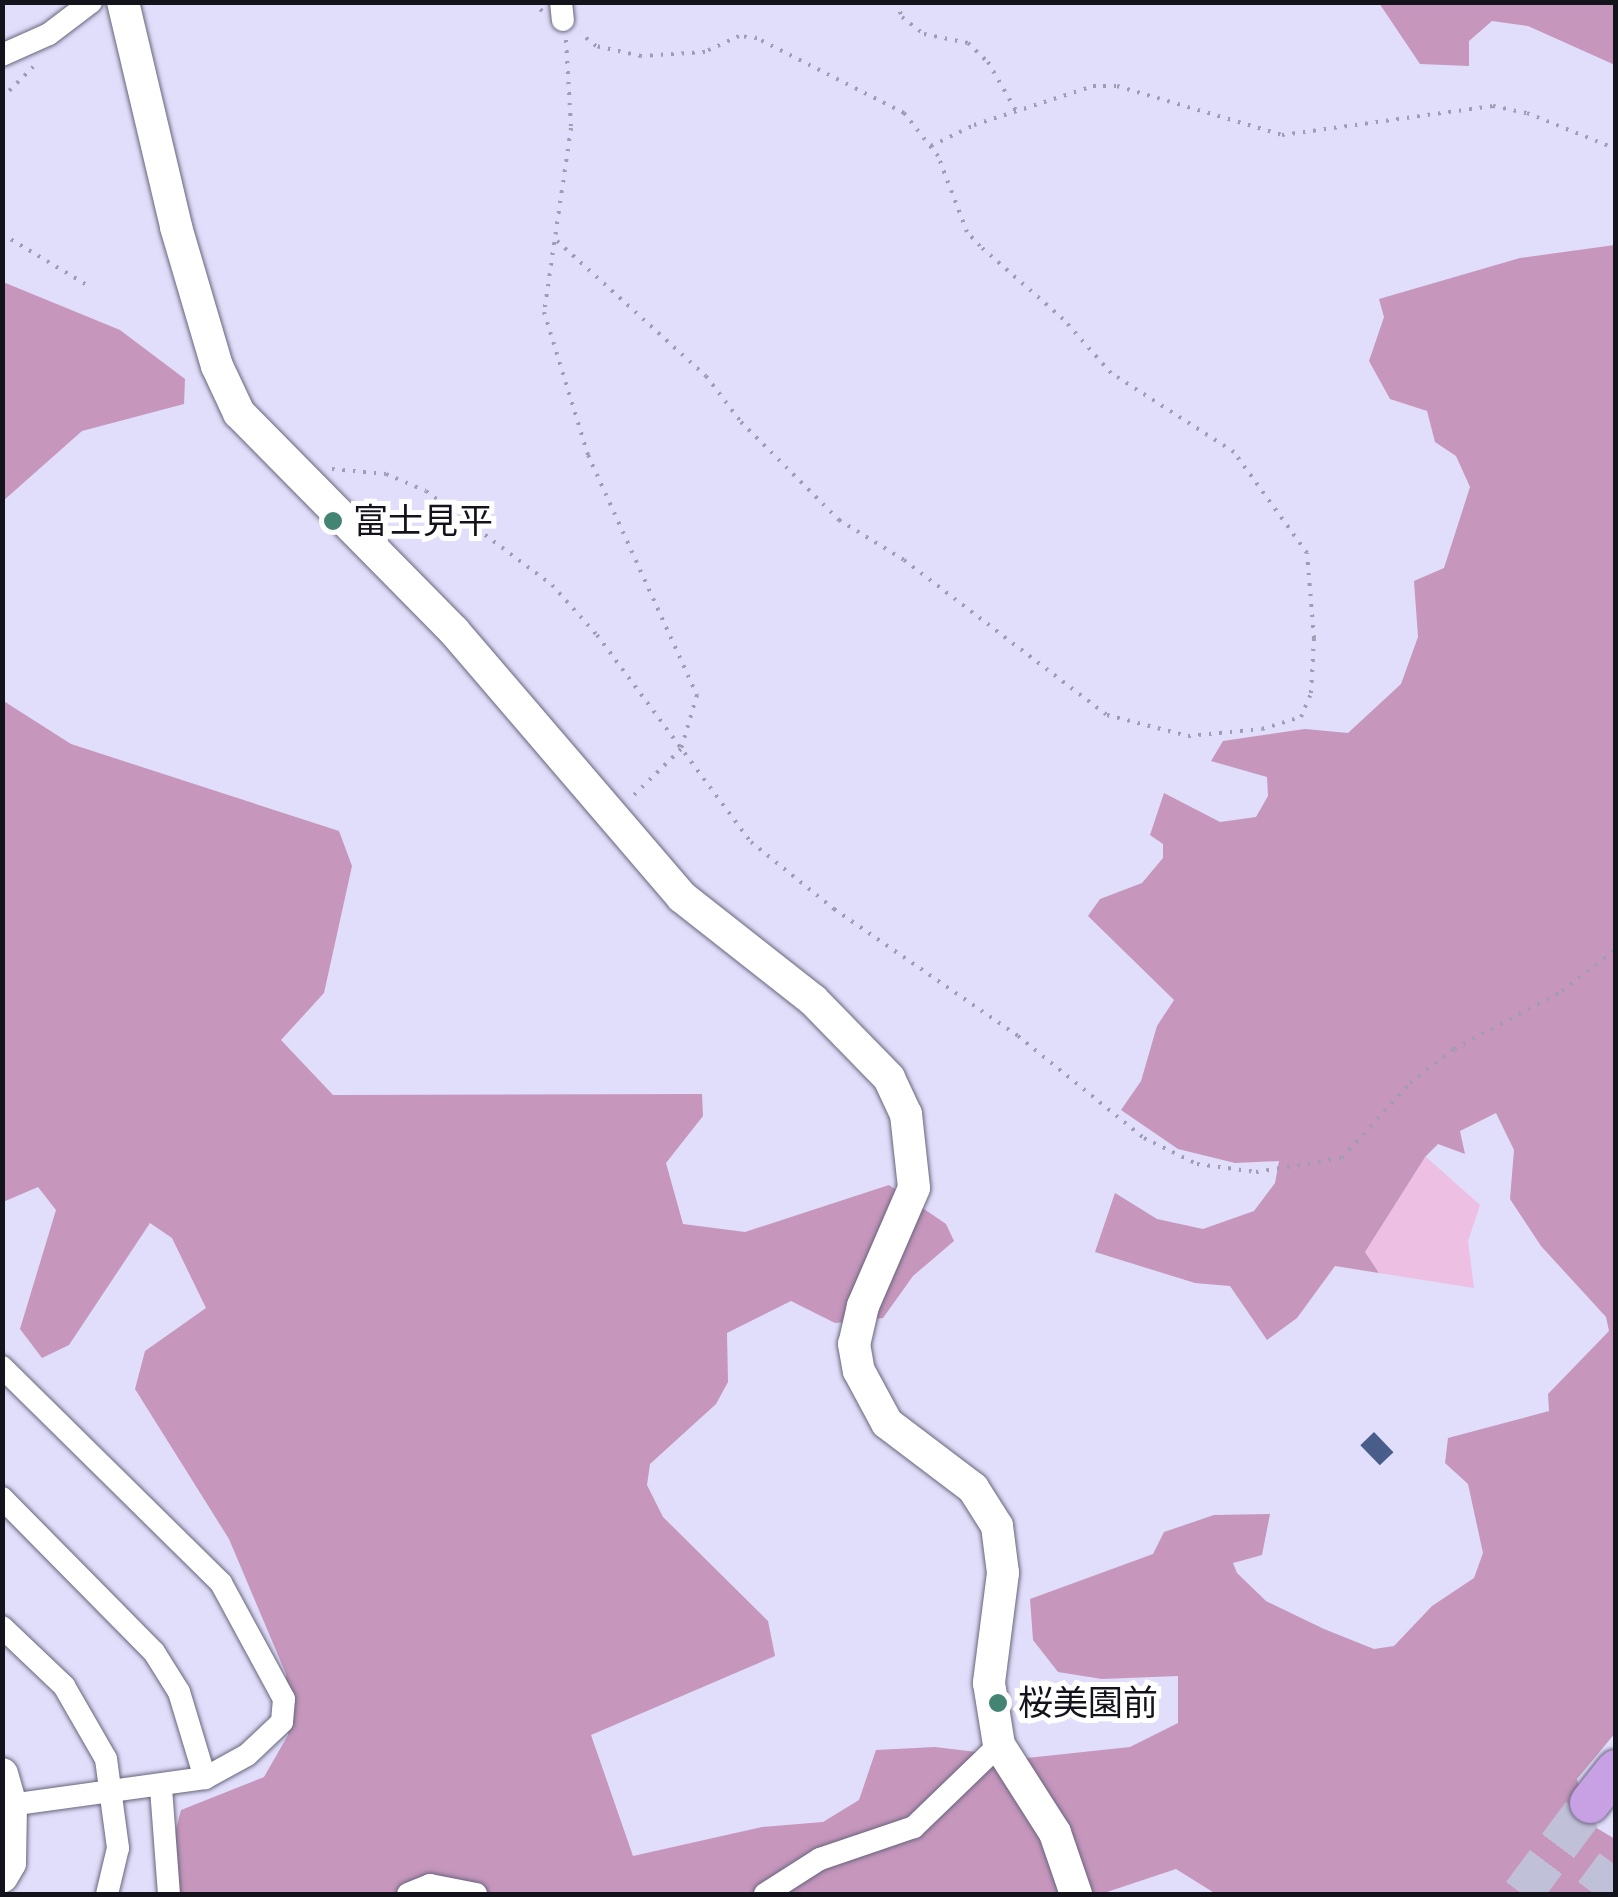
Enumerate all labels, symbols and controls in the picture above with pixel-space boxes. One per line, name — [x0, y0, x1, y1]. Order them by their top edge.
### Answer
place label: 富士見平 — [353, 500, 493, 542]
marker: 富士見平 — [322, 510, 344, 532]
place label: 桜美園前 — [1018, 1682, 1158, 1724]
marker: 桜美園前 — [987, 1692, 1009, 1714]

